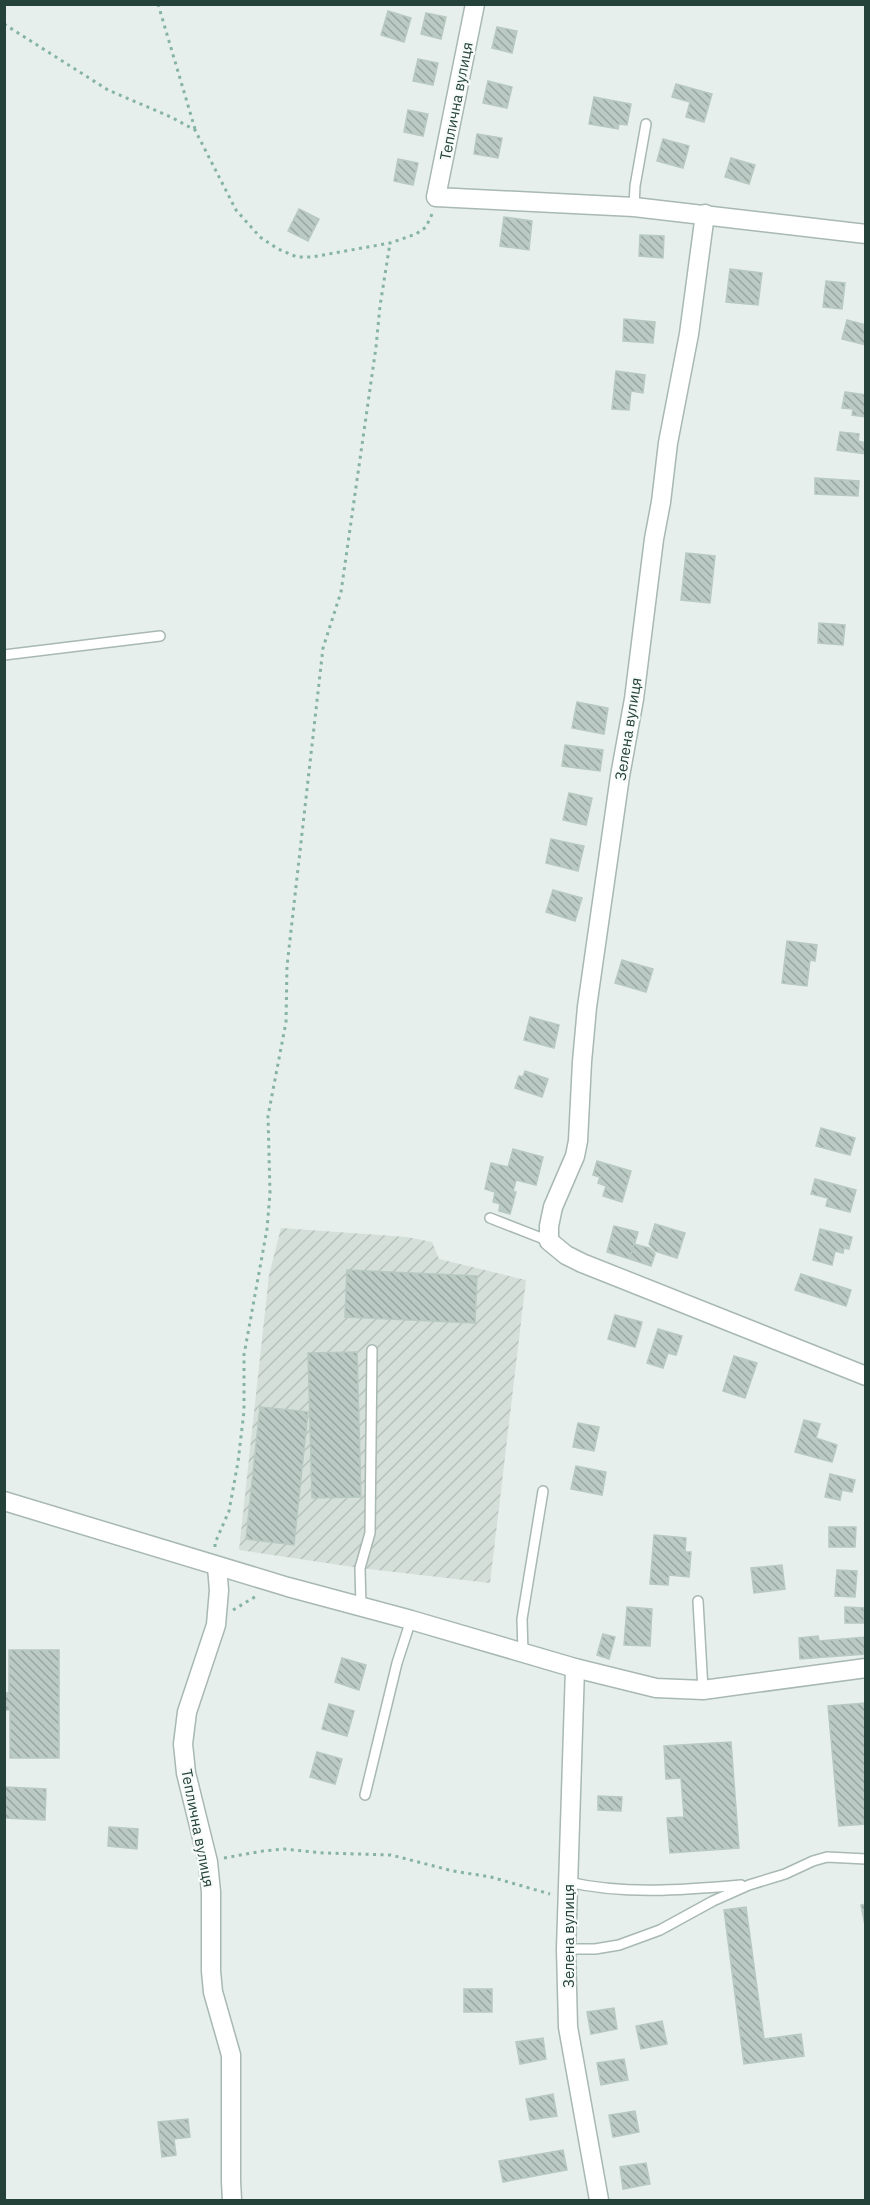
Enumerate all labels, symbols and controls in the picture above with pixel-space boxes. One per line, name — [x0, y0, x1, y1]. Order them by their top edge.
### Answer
street label: Теплична вулиця — [435, 40, 477, 162]
street label: Зелена вулиця — [610, 676, 646, 782]
street label: Теплична вулиця — [177, 1767, 219, 1889]
street label: Зелена вулиця — [559, 1884, 578, 1988]

